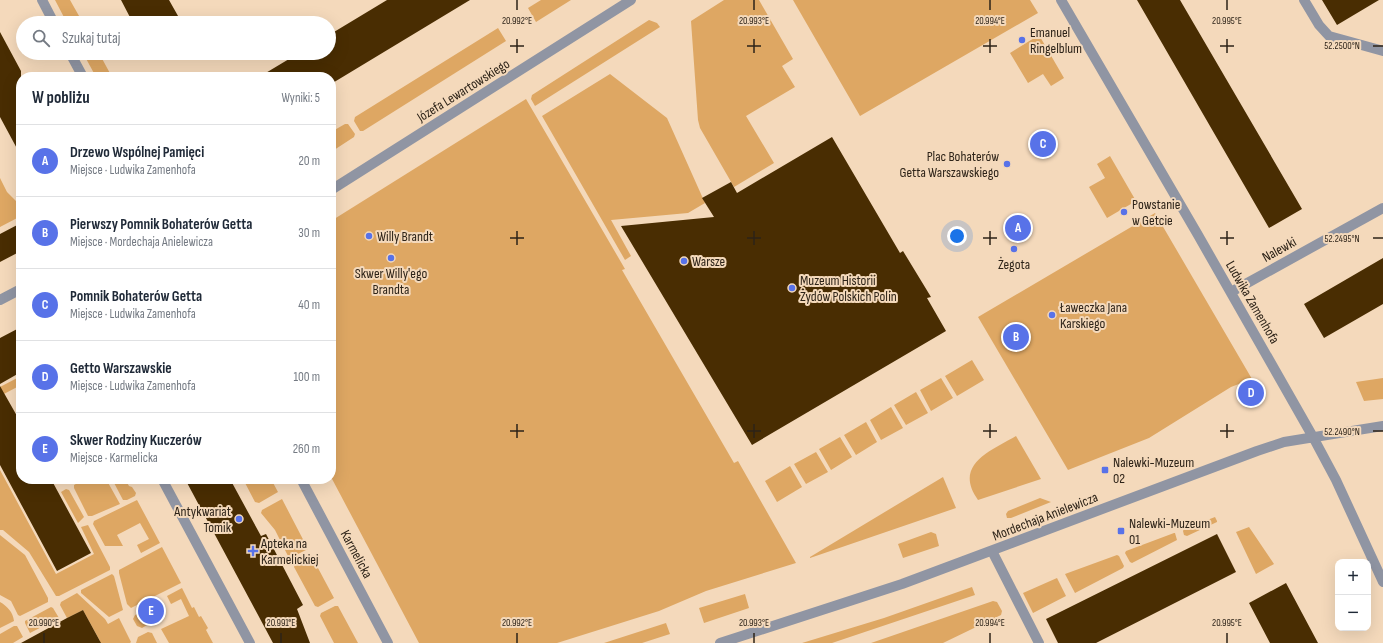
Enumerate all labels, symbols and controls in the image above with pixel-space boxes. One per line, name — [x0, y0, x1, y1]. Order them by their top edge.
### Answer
text: 20.992°E — [502, 15, 532, 27]
text: 20.993°E — [739, 15, 769, 27]
text: 20.994°E — [975, 15, 1005, 27]
text: 20.995°E — [1212, 15, 1242, 27]
search box — [16, 16, 336, 60]
place label: Emanuel Ringelblum — [1030, 24, 1082, 57]
icon: search — [30, 27, 52, 49]
text: Szukaj tutaj — [62, 29, 120, 48]
marker: Emanuel Ringelblum — [1017, 35, 1027, 45]
text: 52.2500°N — [1324, 40, 1360, 52]
street label: Józefa Lewartowskiego — [413, 55, 513, 126]
text: W pobliżu — [32, 88, 90, 108]
text: Wyniki: 5 — [282, 90, 320, 106]
pin: C — [1030, 129, 1056, 159]
text: Drzewo Wspólnej Pamięci — [70, 143, 204, 162]
place label: Plac Bohaterów Getta Warszawskiego — [899, 148, 999, 181]
text: A — [42, 153, 48, 169]
text: 20 m — [298, 153, 320, 169]
marker: Plac Bohaterów Getta Warszawskiego — [1002, 159, 1012, 169]
text: Miejsce · Ludwika Zamenhofa — [70, 162, 196, 178]
place label: Powstanie w Getcie — [1132, 196, 1180, 229]
marker: Powstanie w Getcie — [1119, 207, 1129, 217]
pin: A — [1005, 213, 1031, 243]
text: Pierwszy Pomnik Bohaterów Getta — [70, 215, 252, 234]
text: B — [42, 225, 48, 241]
text: 30 m — [298, 225, 320, 241]
your location — [947, 226, 967, 246]
place label: Willy Brandt — [377, 228, 433, 245]
marker: Willy Brandt — [364, 231, 374, 241]
street label: Nalewki — [1259, 233, 1299, 266]
text: 52.2495°N — [1324, 233, 1360, 245]
text: Miejsce · Mordechaja Anielewicza — [70, 234, 213, 250]
marker: Żegota — [1009, 244, 1019, 254]
marker: Skwer Willy'ego Brandta — [386, 253, 396, 263]
place label: Warsze — [692, 253, 725, 270]
marker: Warsze — [679, 256, 689, 266]
place label: Żegota — [998, 256, 1030, 273]
street label: Ludwika Zamenhofa — [1222, 258, 1283, 347]
place label: Skwer Willy'ego Brandta — [355, 265, 427, 298]
place label: Muzeum Historii Żydów Polskich Polin — [800, 272, 897, 305]
marker: Muzeum Historii Żydów Polskich Polin — [787, 283, 797, 293]
text: Pomnik Bohaterów Getta — [70, 287, 202, 306]
text: C — [42, 297, 48, 313]
text: 40 m — [298, 297, 320, 313]
place label: Ławeczka Jana Karskiego — [1059, 299, 1127, 332]
text: Miejsce · Ludwika Zamenhofa — [70, 306, 196, 322]
marker: Ławeczka Jana Karskiego — [1047, 310, 1057, 320]
pin: B — [1003, 322, 1029, 352]
text: Getto Warszawskie — [70, 359, 172, 378]
text: D — [42, 369, 48, 385]
text: 100 m — [293, 369, 320, 385]
text: Miejsce · Ludwika Zamenhofa — [70, 378, 196, 394]
pin: D — [1238, 378, 1264, 408]
text: 52.2490°N — [1324, 426, 1360, 438]
text: Skwer Rodziny Kuczerów — [70, 431, 202, 450]
text: E — [42, 441, 48, 457]
text: 260 m — [293, 441, 320, 457]
text: Miejsce · Karmelicka — [70, 450, 158, 466]
place label: Nalewki-Muzeum 02 — [1113, 454, 1194, 487]
marker: Nalewki-Muzeum 02 — [1100, 465, 1110, 475]
street label: Mordechaja Anielewicza — [990, 489, 1100, 544]
place label: Antykwariat Tomik — [173, 503, 232, 536]
marker: Antykwariat Tomik — [234, 514, 244, 524]
place label: Nalewki-Muzeum 01 — [1129, 515, 1210, 548]
marker: Nalewki-Muzeum 01 — [1116, 526, 1126, 536]
street label: Karmelicka — [337, 527, 376, 581]
place label: Apteka na Karmelickiej — [260, 535, 318, 568]
marker: Apteka na Karmelickiej — [248, 546, 258, 556]
map controls — [1335, 559, 1371, 631]
button: + — [1335, 559, 1371, 595]
button: − — [1335, 595, 1371, 631]
pin: E — [138, 596, 164, 626]
text: 20.990°E — [29, 617, 59, 629]
text: 20.991°E — [267, 617, 295, 629]
text: 20.992°E — [502, 617, 532, 629]
text: 20.993°E — [739, 617, 769, 629]
text: 20.994°E — [975, 617, 1005, 629]
text: 20.995°E — [1212, 617, 1242, 629]

